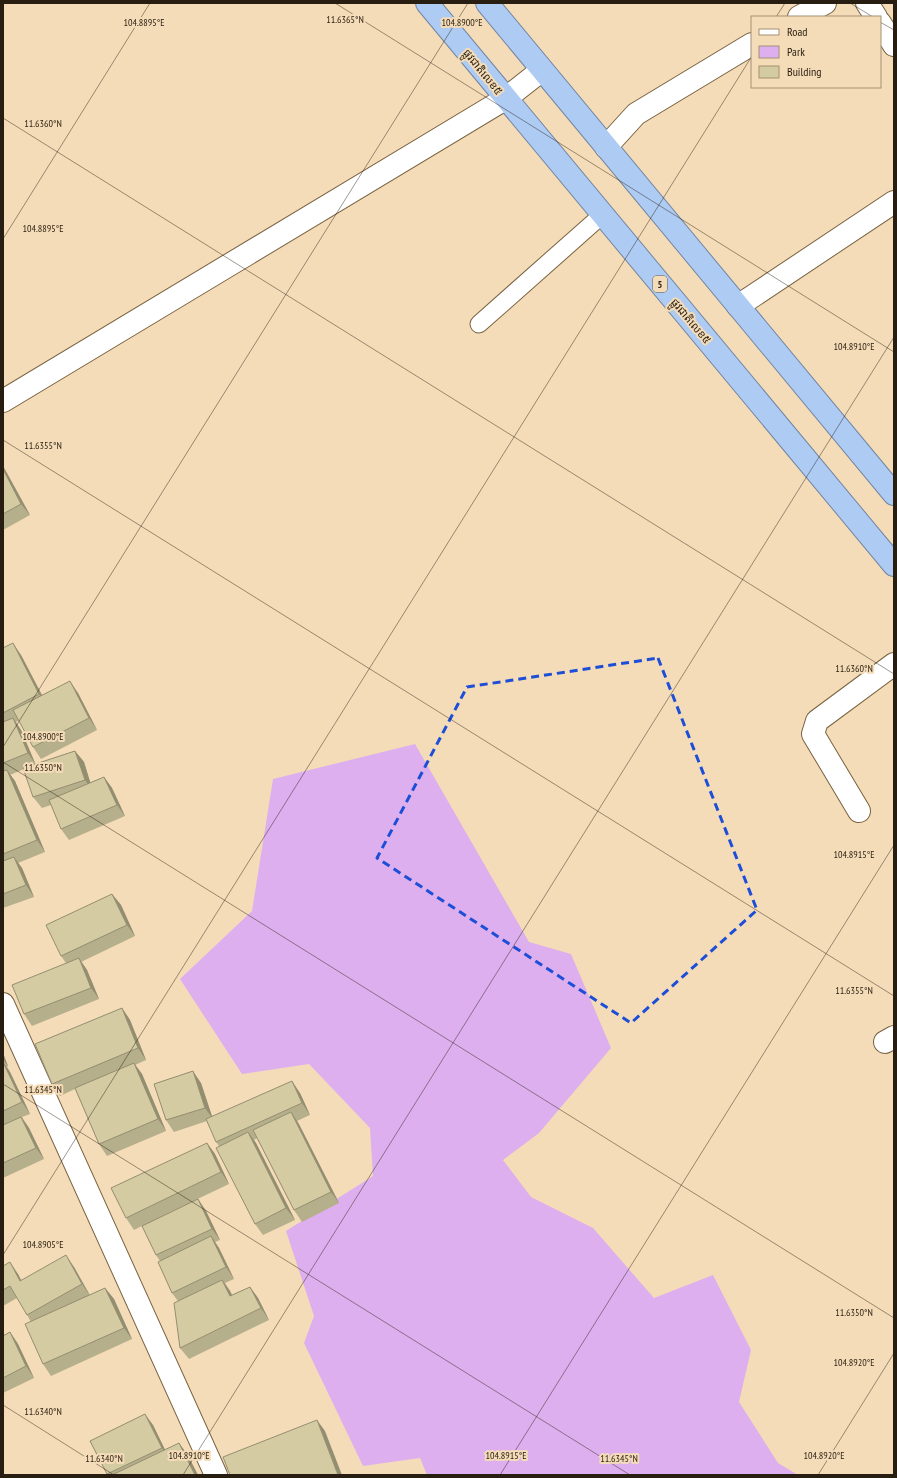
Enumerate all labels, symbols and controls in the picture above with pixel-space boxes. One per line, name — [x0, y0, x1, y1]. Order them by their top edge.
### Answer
text: 11.6365°N — [326, 13, 364, 26]
text: 104.8895°E — [124, 16, 165, 29]
text: 104.8900°E — [442, 16, 483, 29]
legend — [751, 16, 881, 88]
text: Road — [787, 24, 807, 39]
text: Park — [787, 44, 805, 59]
street label: ផ្លូវជាតិលេខ៥ — [458, 46, 506, 100]
text: Building — [787, 64, 822, 79]
text: 11.6360°N — [24, 117, 62, 130]
text: 104.8895°E — [23, 222, 64, 235]
road number: 5 — [653, 276, 667, 292]
street label: ផ្លូវជាតិលេខ៥ — [665, 295, 714, 349]
text: 104.8910°E — [834, 340, 875, 353]
text: 11.6355°N — [24, 439, 62, 452]
text: 11.6360°N — [835, 662, 873, 675]
text: 104.8900°E — [23, 730, 64, 743]
text: 11.6350°N — [24, 761, 62, 774]
text: 104.8915°E — [834, 848, 875, 861]
text: 11.6355°N — [835, 984, 873, 997]
text: 11.6345°N — [24, 1083, 62, 1096]
text: 104.8905°E — [23, 1238, 64, 1251]
text: 11.6350°N — [835, 1306, 873, 1319]
text: 104.8920°E — [834, 1356, 875, 1369]
text: 11.6340°N — [24, 1405, 62, 1418]
text: 104.8910°E — [169, 1449, 210, 1462]
text: 104.8915°E — [486, 1449, 527, 1462]
text: 104.8920°E — [804, 1449, 845, 1462]
text: 11.6340°N — [85, 1452, 123, 1465]
text: 11.6345°N — [600, 1452, 638, 1465]

